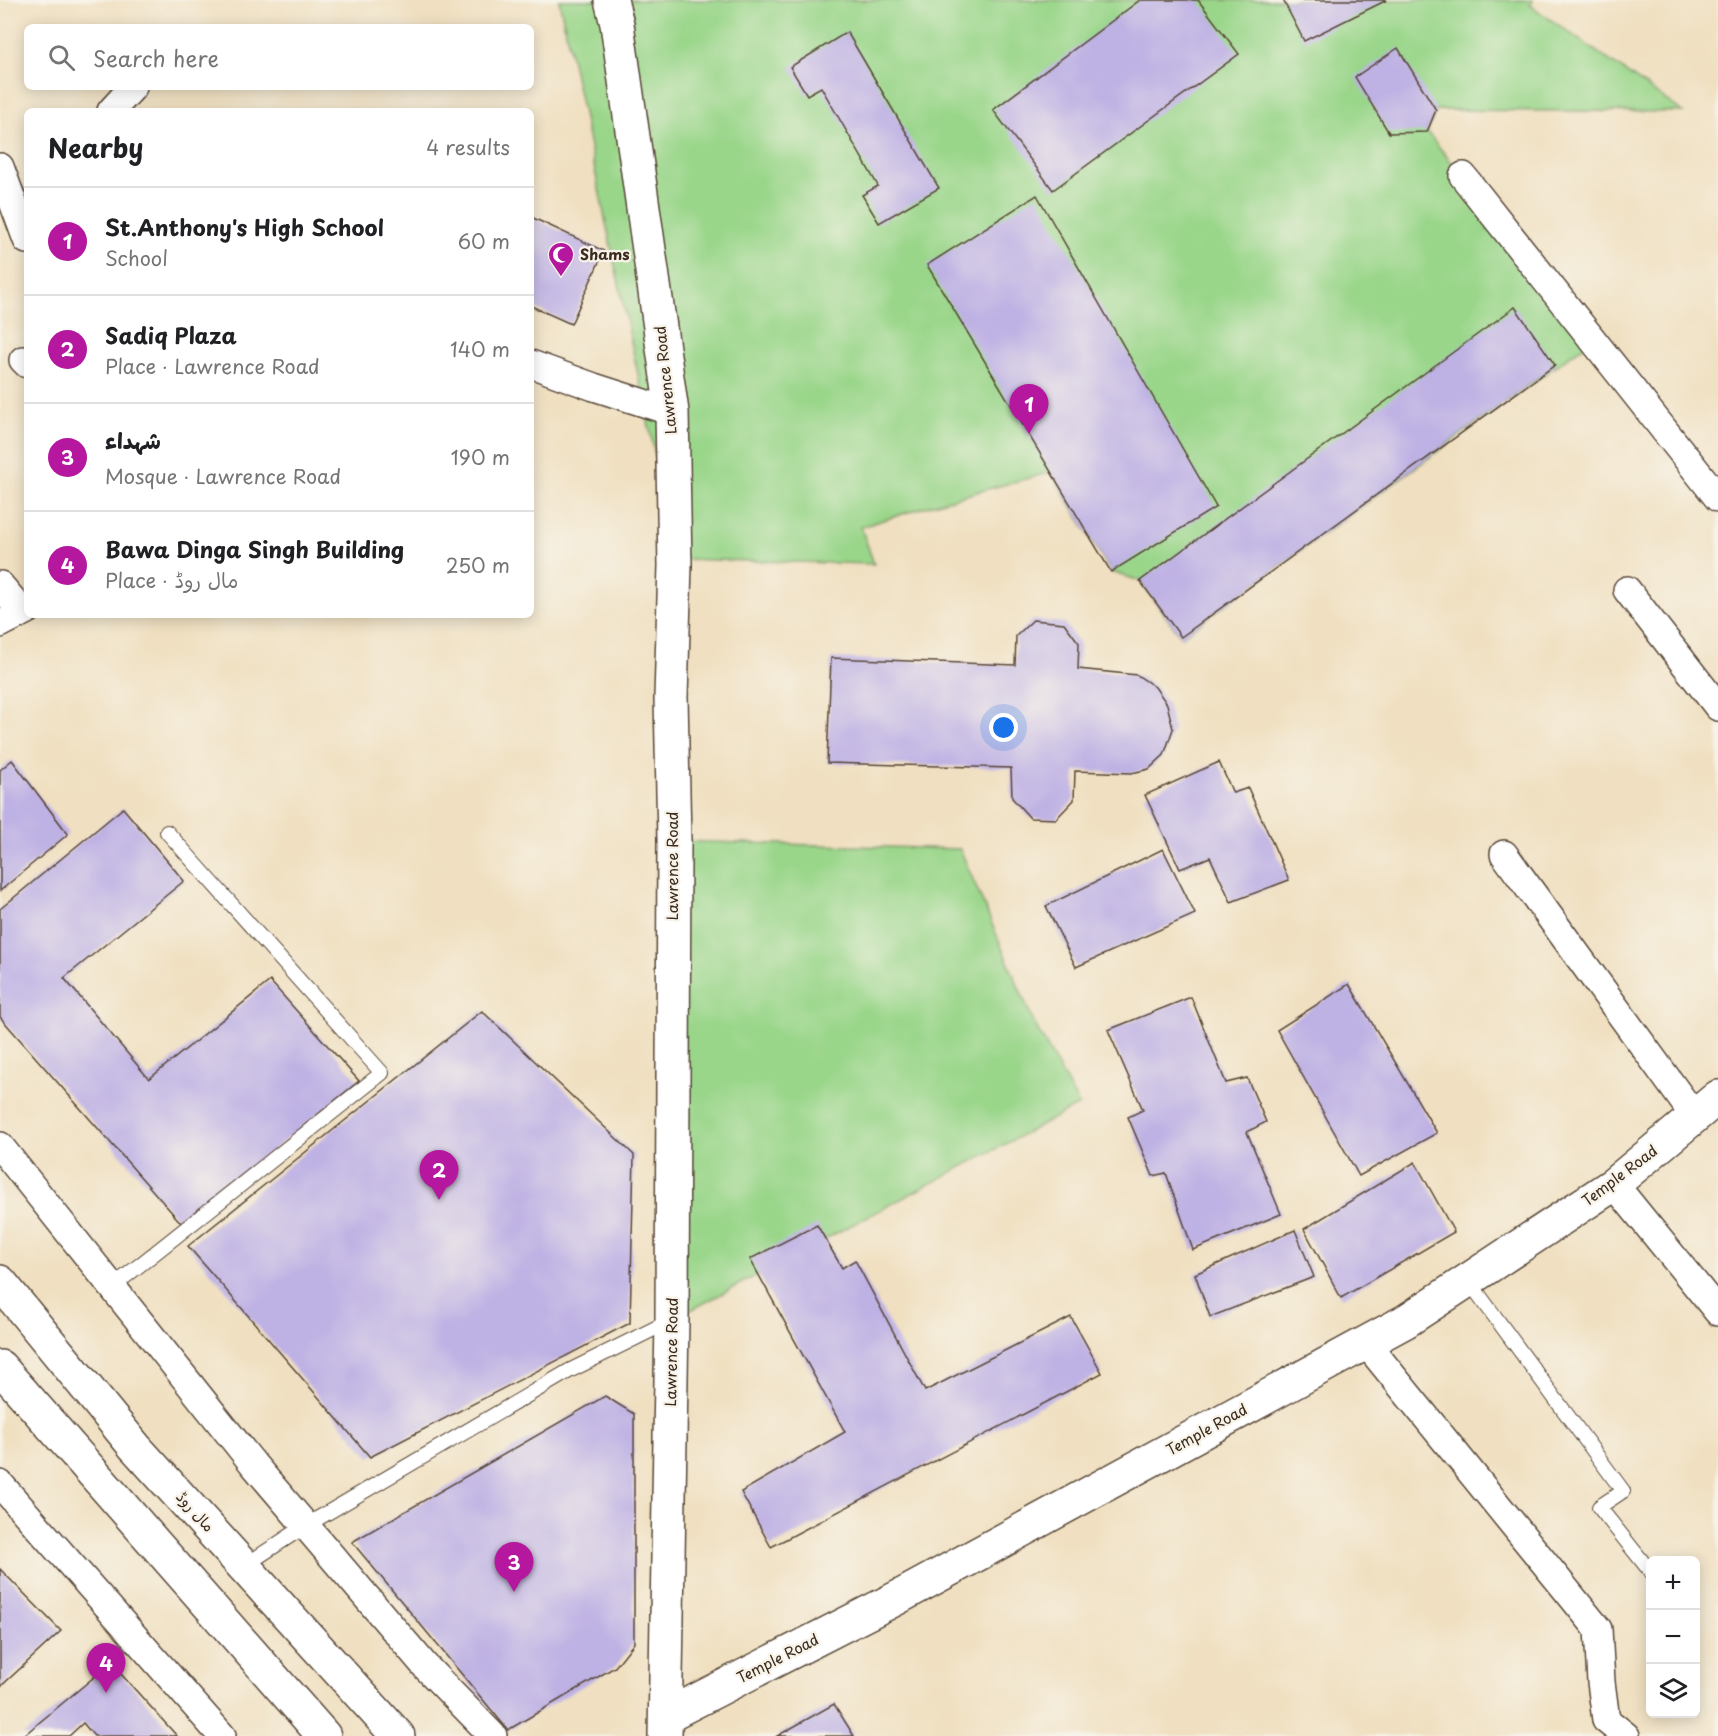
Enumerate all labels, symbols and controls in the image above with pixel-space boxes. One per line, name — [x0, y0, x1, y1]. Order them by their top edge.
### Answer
search box — [24, 24, 534, 90]
icon: search — [45, 41, 78, 74]
text: Search here — [93, 41, 219, 74]
text: Nearby — [48, 128, 143, 167]
text: 4 results — [426, 132, 510, 162]
text: St.Anthony's High School — [105, 210, 384, 243]
text: 1 — [63, 226, 72, 256]
text: 60 m — [458, 226, 510, 256]
mosque icon: Shams — [546, 240, 576, 278]
place label: Shams — [580, 242, 630, 265]
text: School — [105, 243, 168, 273]
text: Sadiq Plaza — [105, 318, 237, 351]
street label: Lawrence Road — [647, 325, 682, 436]
text: 2 — [60, 334, 75, 364]
text: 140 m — [450, 334, 510, 364]
text: Place · Lawrence Road — [105, 351, 320, 381]
pin: 1 — [1010, 384, 1048, 434]
text: شہداء — [105, 423, 161, 456]
text: 3 — [61, 442, 74, 472]
text: 190 m — [451, 442, 510, 472]
text: Mosque · Lawrence Road — [105, 461, 341, 491]
text: Bawa Dinga Singh Building — [105, 532, 404, 565]
text: 4 — [61, 550, 74, 580]
text: 250 m — [446, 550, 510, 580]
text: Place · مال روڈ — [105, 565, 238, 595]
your location — [989, 713, 1018, 742]
street label: Lawrence Road — [660, 811, 683, 921]
street label: Temple Road — [1576, 1139, 1662, 1211]
pin: 2 — [420, 1150, 458, 1200]
street label: Lawrence Road — [658, 1297, 683, 1407]
street label: Temple Road — [1162, 1397, 1251, 1460]
street label: مال روڈ — [172, 1486, 221, 1536]
pin: 3 — [494, 1542, 534, 1592]
map controls — [1646, 1556, 1700, 1718]
button: + — [1646, 1556, 1700, 1610]
button: − — [1646, 1610, 1700, 1664]
street label: Temple Road — [732, 1627, 822, 1688]
pin: 4 — [86, 1644, 126, 1693]
button: layers — [1646, 1664, 1700, 1718]

